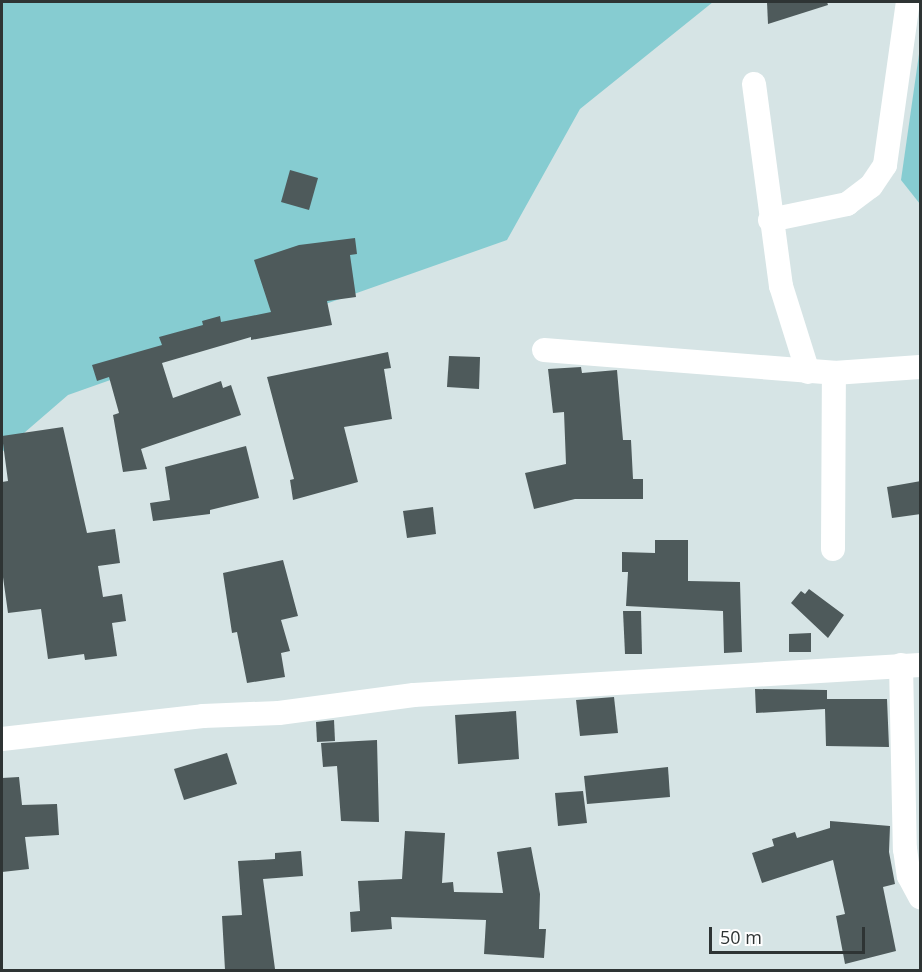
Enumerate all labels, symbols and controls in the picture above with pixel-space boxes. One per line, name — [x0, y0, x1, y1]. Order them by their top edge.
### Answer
scale bar — [712, 915, 868, 953]
text: 50 m — [720, 925, 762, 949]

